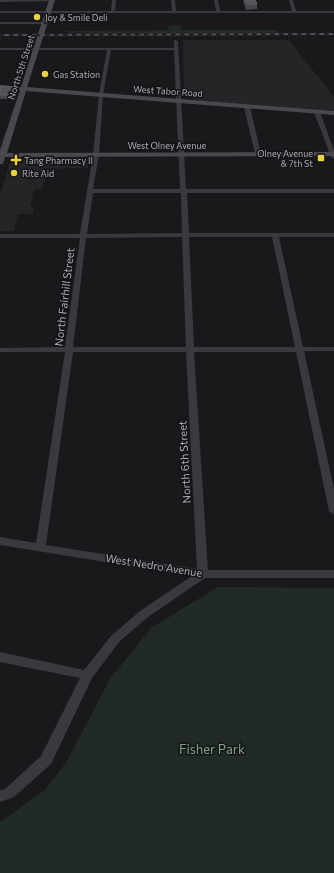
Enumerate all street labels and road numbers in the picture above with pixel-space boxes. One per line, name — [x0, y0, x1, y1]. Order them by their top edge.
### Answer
street label: North 5th Street — [5, 33, 37, 101]
street label: West Tabor Road — [133, 83, 203, 99]
street label: West Olney Avenue — [128, 140, 207, 151]
street label: North Fairhill Street — [52, 247, 77, 347]
street label: North 6th Street — [175, 420, 193, 504]
street label: West Nedro Avenue — [105, 551, 204, 579]

